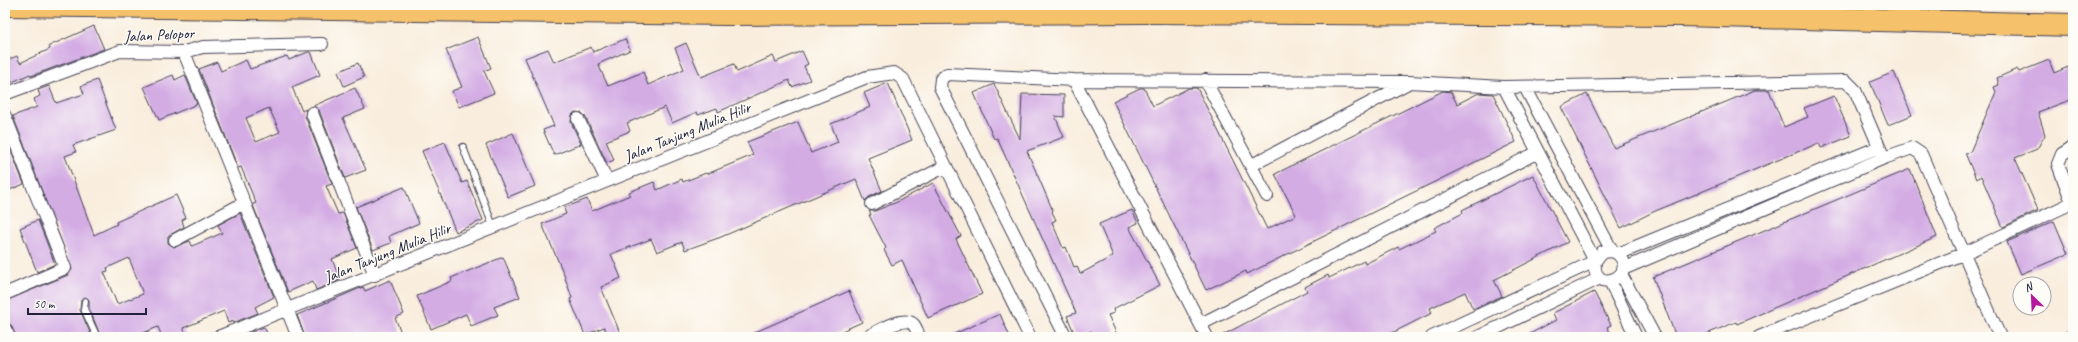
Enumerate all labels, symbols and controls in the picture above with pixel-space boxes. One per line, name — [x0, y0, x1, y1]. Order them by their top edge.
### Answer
street label: Jalan Pelopor — [122, 23, 196, 47]
street label: Jalan Tanjung Mulia Hilir — [620, 97, 755, 167]
street label: Jalan Tanjung Mulia Hilir — [320, 218, 455, 288]
north arrow — [2012, 276, 2052, 316]
text: N — [2022, 278, 2036, 295]
scale bar — [28, 290, 146, 316]
text: 50 m — [34, 296, 56, 312]

